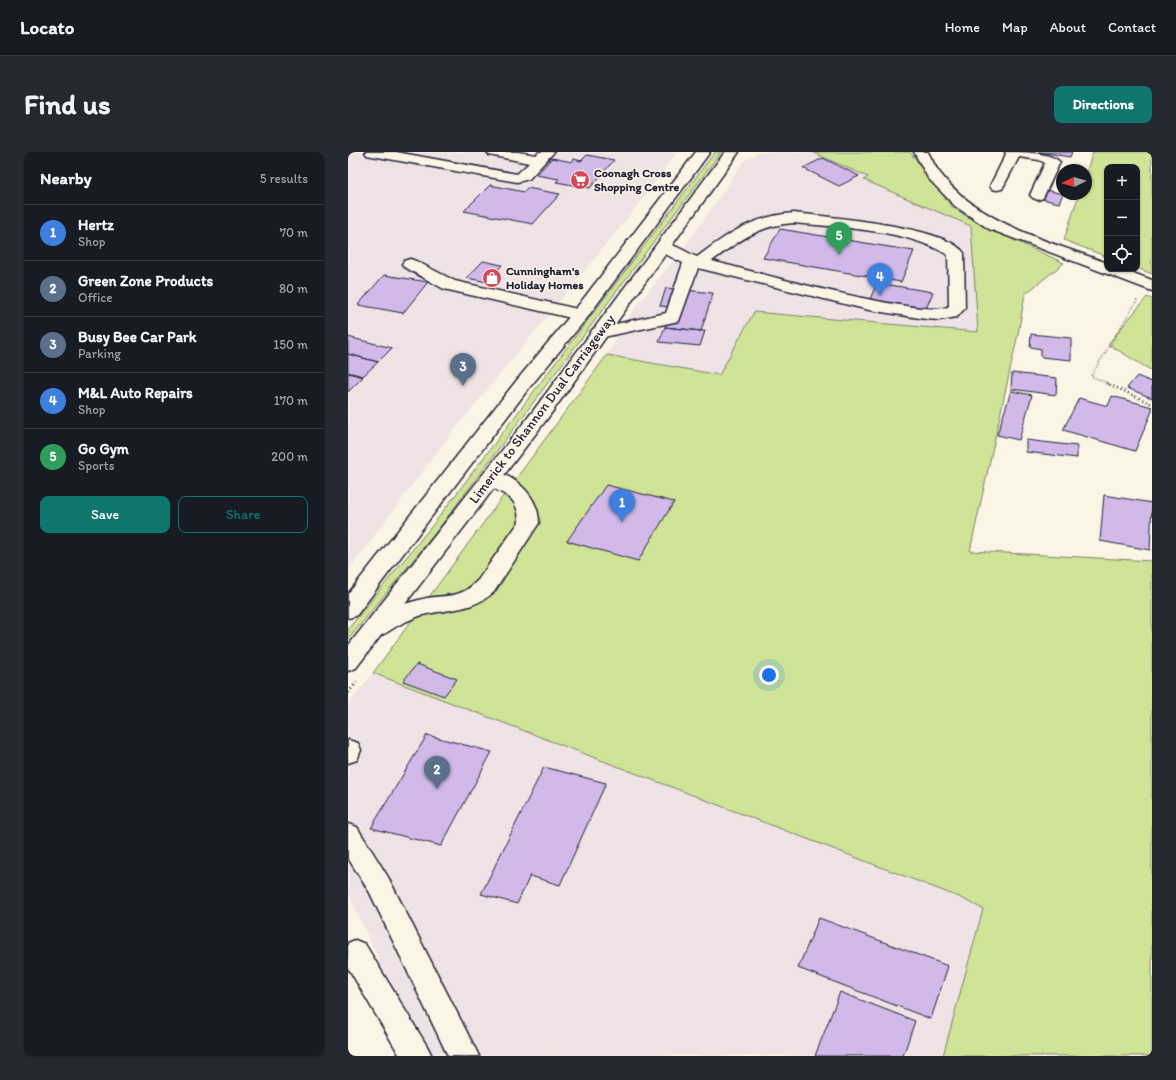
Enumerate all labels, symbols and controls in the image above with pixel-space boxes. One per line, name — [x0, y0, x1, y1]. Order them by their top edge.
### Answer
text: Locato — [20, 16, 74, 39]
text: Home — [945, 19, 980, 36]
text: Map — [1002, 19, 1028, 36]
text: About — [1050, 19, 1086, 36]
text: Contact — [1108, 19, 1156, 36]
button: Directions — [1054, 86, 1152, 123]
text: Find us — [24, 87, 111, 121]
north arrow — [1056, 164, 1092, 200]
map controls — [1104, 164, 1140, 272]
button: + — [1104, 164, 1140, 200]
place label: Coonagh Cross Shopping Centre — [594, 166, 680, 195]
text: Nearby — [40, 168, 92, 188]
supermarket icon: Coonagh Cross Shopping Centre — [569, 169, 591, 191]
text: 5 results — [260, 171, 308, 186]
button: − — [1104, 200, 1140, 236]
text: Hertz — [78, 216, 114, 234]
pin: 5 — [826, 222, 852, 255]
text: 1 — [50, 225, 56, 240]
text: 70 m — [280, 225, 308, 240]
text: Shop — [78, 234, 105, 249]
button: locate — [1104, 236, 1140, 272]
pin: 4 — [867, 263, 893, 296]
place label: Cunningham's Holiday Homes — [506, 264, 584, 293]
shop icon: Cunningham's Holiday Homes — [481, 267, 503, 289]
text: Green Zone Products — [78, 272, 213, 290]
text: 2 — [50, 281, 56, 296]
text: 80 m — [279, 281, 308, 296]
text: Office — [78, 290, 113, 305]
street label: Limerick to Shannon Dual Carriageway — [465, 311, 619, 507]
text: Busy Bee Car Park — [78, 328, 196, 346]
text: 3 — [49, 337, 57, 352]
text: 150 m — [273, 337, 308, 352]
text: Parking — [78, 346, 121, 361]
pin: 3 — [450, 353, 476, 386]
text: M&L Auto Repairs — [78, 384, 193, 402]
text: 4 — [49, 393, 57, 408]
text: 170 m — [274, 393, 308, 408]
text: Shop — [78, 402, 105, 417]
text: Go Gym — [78, 440, 129, 458]
text: 5 — [50, 449, 56, 464]
text: 200 m — [271, 449, 308, 464]
text: Sports — [78, 458, 114, 473]
pin: 1 — [609, 489, 635, 522]
button: Save — [40, 496, 170, 533]
button: Share — [178, 496, 308, 533]
your location — [759, 665, 779, 685]
pin: 2 — [424, 756, 450, 789]

